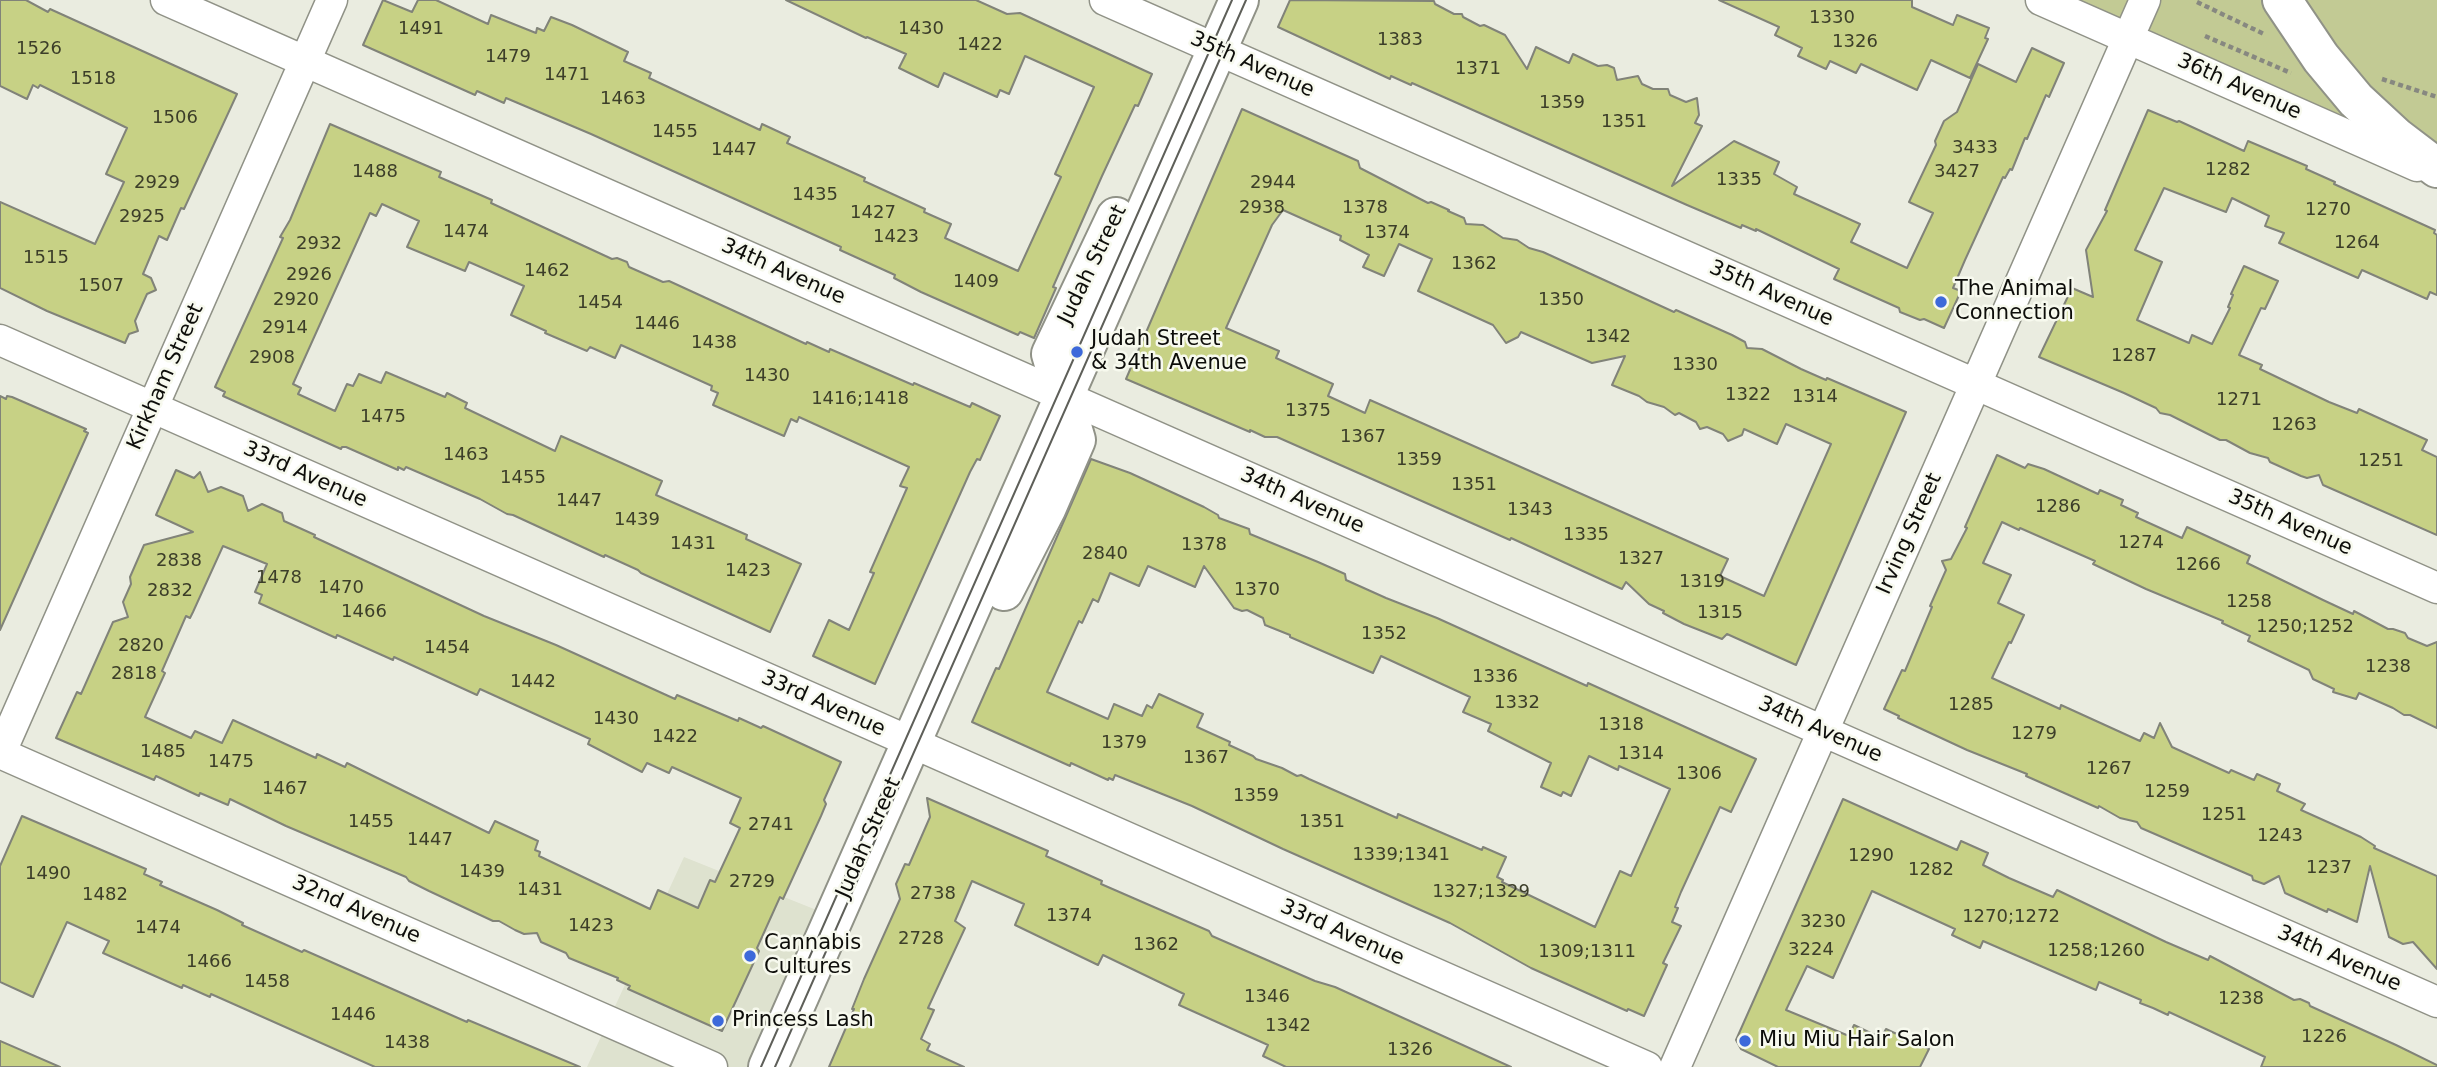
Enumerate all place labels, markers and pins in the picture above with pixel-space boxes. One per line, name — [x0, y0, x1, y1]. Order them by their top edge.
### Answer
place label: The Animal Connection — [1955, 277, 2074, 327]
marker: The Animal Connection — [1933, 294, 1949, 310]
place label: Judah Street & 34th Avenue — [1091, 327, 1247, 377]
marker: Judah Street & 34th Avenue — [1069, 344, 1085, 360]
place label: Cannabis Cultures — [764, 931, 861, 981]
marker: Cannabis Cultures — [742, 948, 758, 964]
place label: Princess Lash — [732, 1008, 874, 1034]
marker: Princess Lash — [710, 1013, 726, 1029]
place label: Miu Miu Hair Salon — [1759, 1028, 1955, 1054]
marker: Miu Miu Hair Salon — [1737, 1033, 1753, 1049]

